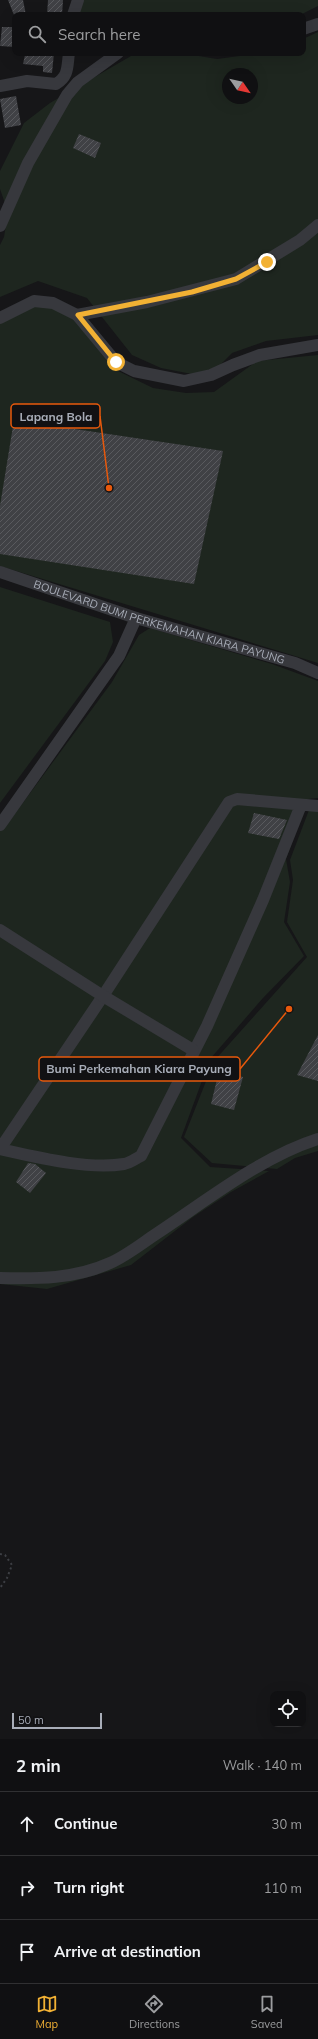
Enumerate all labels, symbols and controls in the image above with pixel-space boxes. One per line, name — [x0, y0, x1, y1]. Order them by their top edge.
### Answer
search box — [12, 12, 306, 56]
icon: search — [26, 23, 48, 45]
text: Search here — [58, 25, 140, 44]
north arrow — [222, 68, 258, 104]
route end — [258, 253, 276, 271]
route start — [107, 353, 125, 371]
callout: Lapang Bola — [11, 404, 100, 428]
text: Lapang Bola — [20, 409, 93, 424]
street label: BOULEVARD BUMI PERKEMAHAN KIARA PAYUNG — [32, 577, 287, 667]
callout: Bumi Perkemahan Kiara Payung — [39, 1057, 240, 1081]
text: Bumi Perkemahan Kiara Payung — [46, 1061, 232, 1076]
map controls — [270, 1691, 306, 1727]
button: locate — [270, 1691, 306, 1727]
scale bar — [12, 1711, 102, 1730]
text: 50 m — [18, 1713, 44, 1727]
text: 2 min — [16, 1755, 61, 1776]
text: Walk · 140 m — [223, 1757, 302, 1773]
icon: ahead — [16, 1813, 38, 1835]
text: Continue — [54, 1814, 117, 1833]
text: 30 m — [272, 1816, 302, 1832]
icon: right — [16, 1877, 38, 1899]
text: Turn right — [54, 1878, 124, 1897]
text: 110 m — [264, 1880, 302, 1896]
icon: arrive — [16, 1941, 38, 1963]
text: Arrive at destination — [54, 1942, 201, 1961]
tab: Map — [35, 1993, 58, 2031]
tab: Directions — [129, 1993, 180, 2031]
tab: Saved — [251, 1993, 283, 2031]

